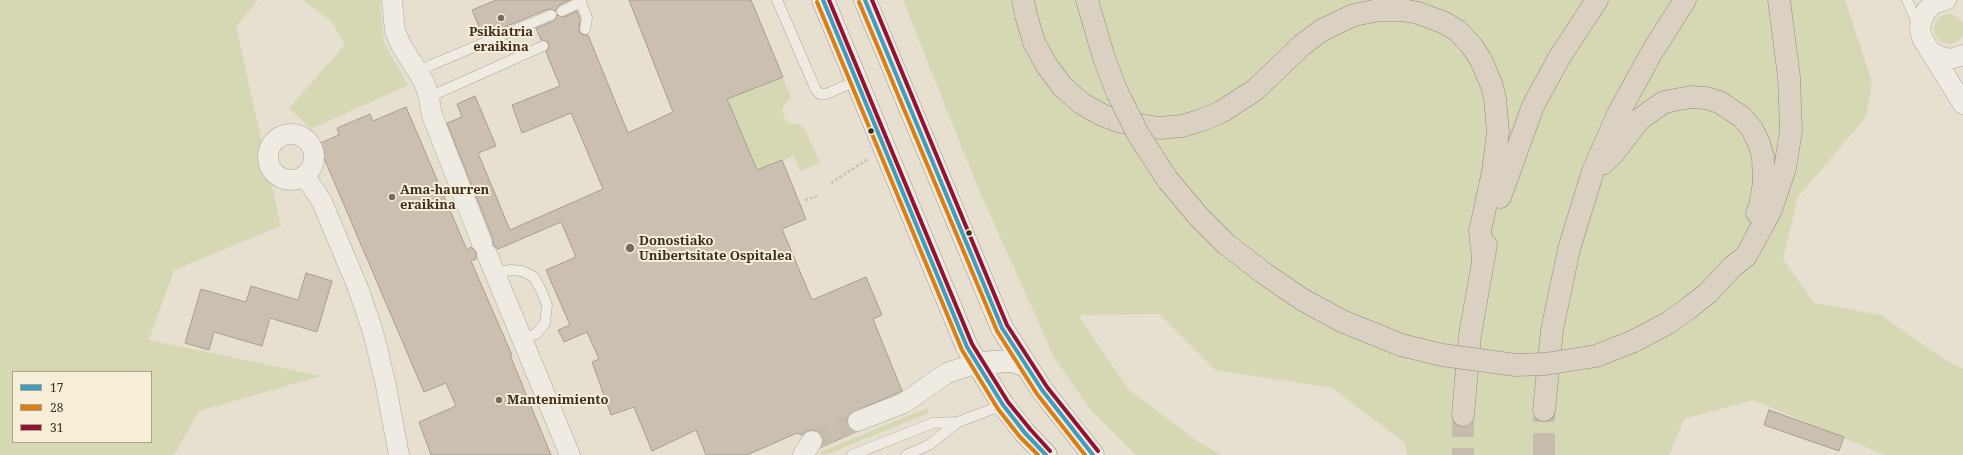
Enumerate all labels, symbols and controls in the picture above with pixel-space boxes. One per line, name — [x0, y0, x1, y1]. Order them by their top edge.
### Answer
marker: Psikiatria eraikina — [496, 13, 506, 23]
place label: Psikiatria eraikina — [469, 24, 533, 55]
unlabelled marker — [866, 126, 876, 136]
place label: Ama-haurren eraikina — [400, 182, 489, 213]
marker: Ama-haurren eraikina — [387, 192, 397, 202]
unlabelled marker — [964, 228, 974, 238]
place label: Donostiako Unibertsitate Ospitalea — [639, 233, 792, 264]
marker: Donostiako Unibertsitate Ospitalea — [624, 242, 636, 254]
legend — [12, 371, 152, 443]
text: 17 — [50, 379, 63, 396]
place label: Mantenimiento — [507, 392, 609, 408]
marker: Mantenimiento — [494, 395, 504, 405]
text: 28 — [50, 399, 63, 416]
text: 31 — [50, 419, 63, 436]

